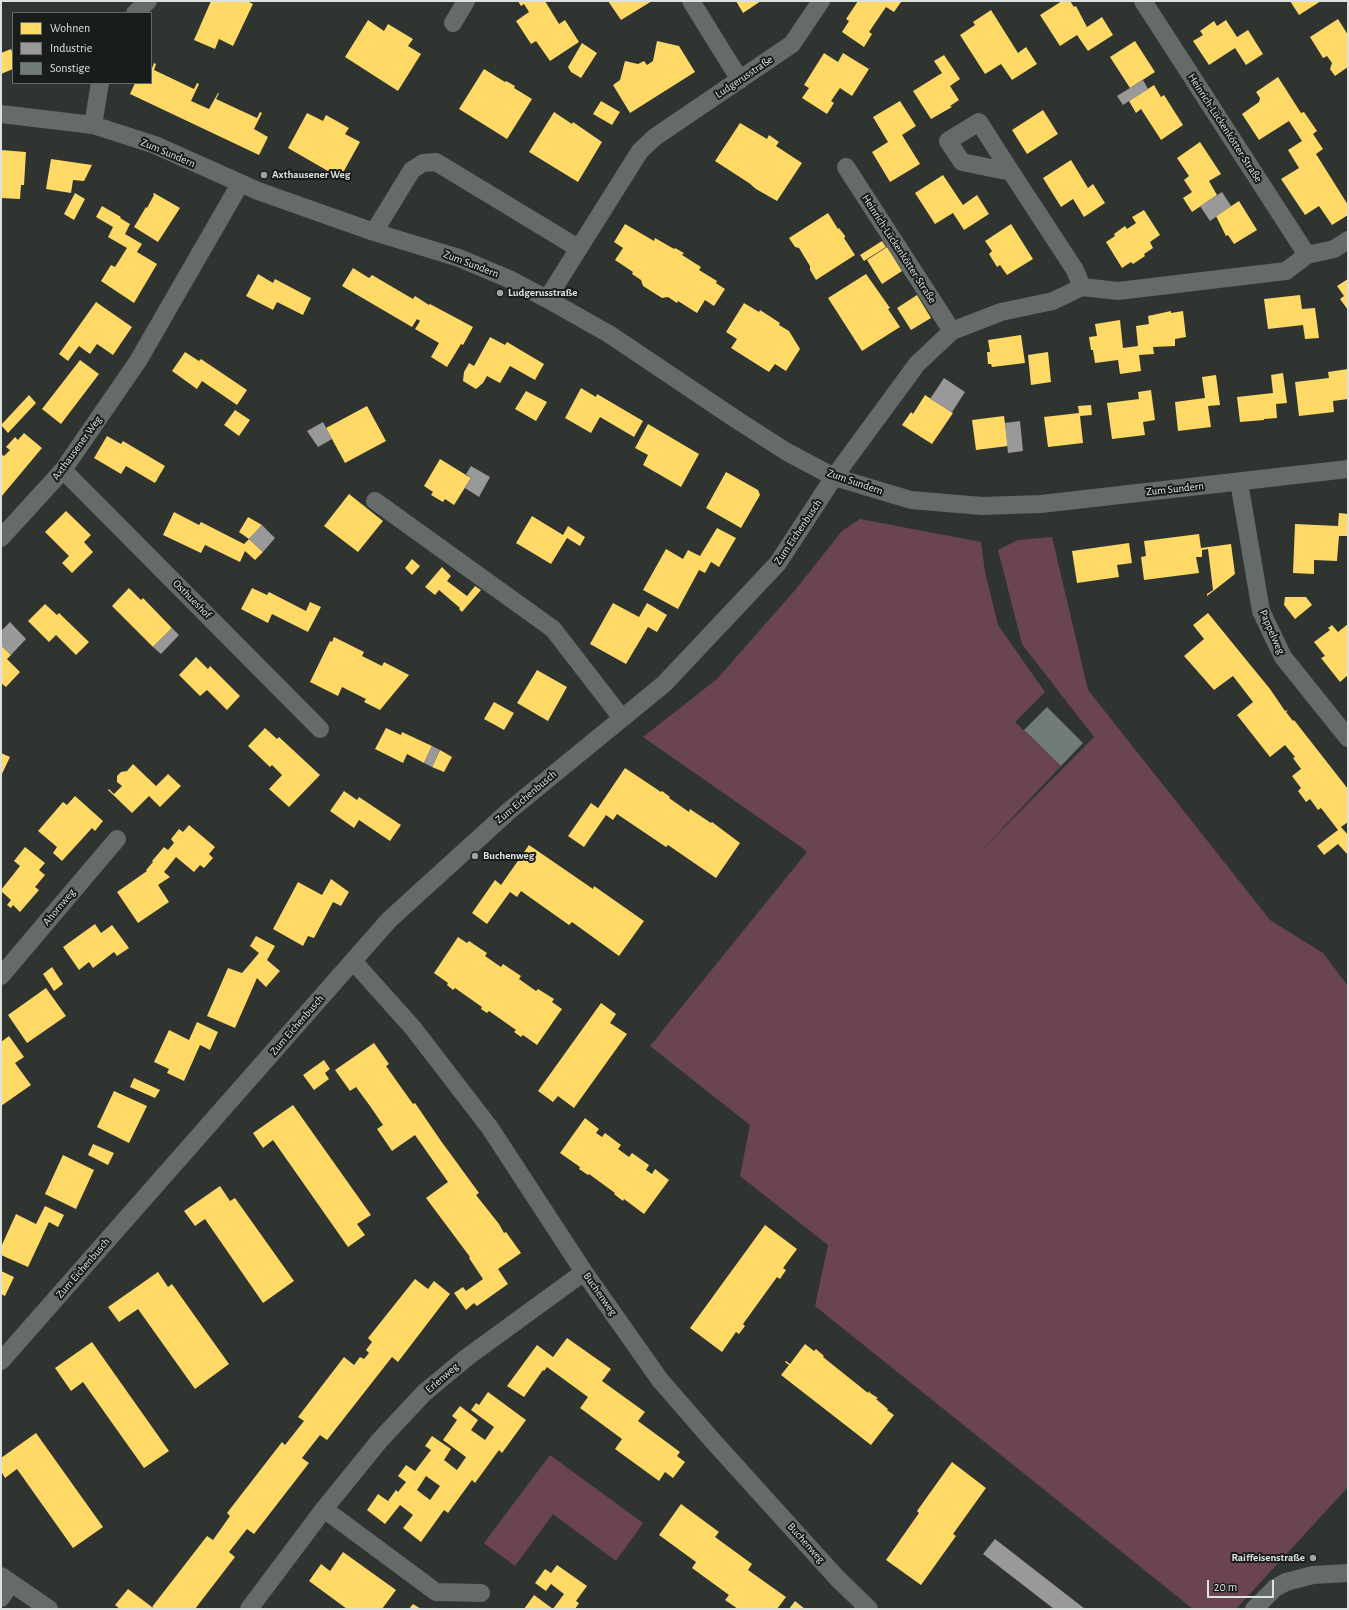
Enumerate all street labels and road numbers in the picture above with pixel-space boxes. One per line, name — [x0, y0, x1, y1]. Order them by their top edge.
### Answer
street label: Ludgerusstraße — [713, 53, 775, 101]
street label: Heinrich-Lückenkötter-Straße — [1185, 71, 1265, 185]
street label: Zum Sundern — [139, 136, 197, 170]
street label: Heinrich-Lückenkötter-Straße — [859, 192, 939, 306]
street label: Zum Sundern — [442, 247, 500, 281]
street label: Axthausener Weg — [49, 413, 105, 483]
street label: Zum Sundern — [825, 466, 885, 498]
street label: Zum Sundern — [1145, 479, 1205, 499]
street label: Zum Eichenbusch — [771, 497, 825, 567]
street label: Osthueshof — [170, 577, 214, 621]
street label: Pappelweg — [1256, 608, 1288, 656]
street label: Zum Eichenbusch — [493, 768, 559, 826]
street label: Ahornweg — [40, 886, 78, 928]
street label: Zum Eichenbusch — [267, 992, 327, 1058]
street label: Zum Eichenbusch — [53, 1235, 113, 1301]
street label: Buchenweg — [580, 1270, 620, 1318]
street label: Erlenweg — [423, 1360, 461, 1396]
street label: Buchenweg — [785, 1520, 827, 1566]

